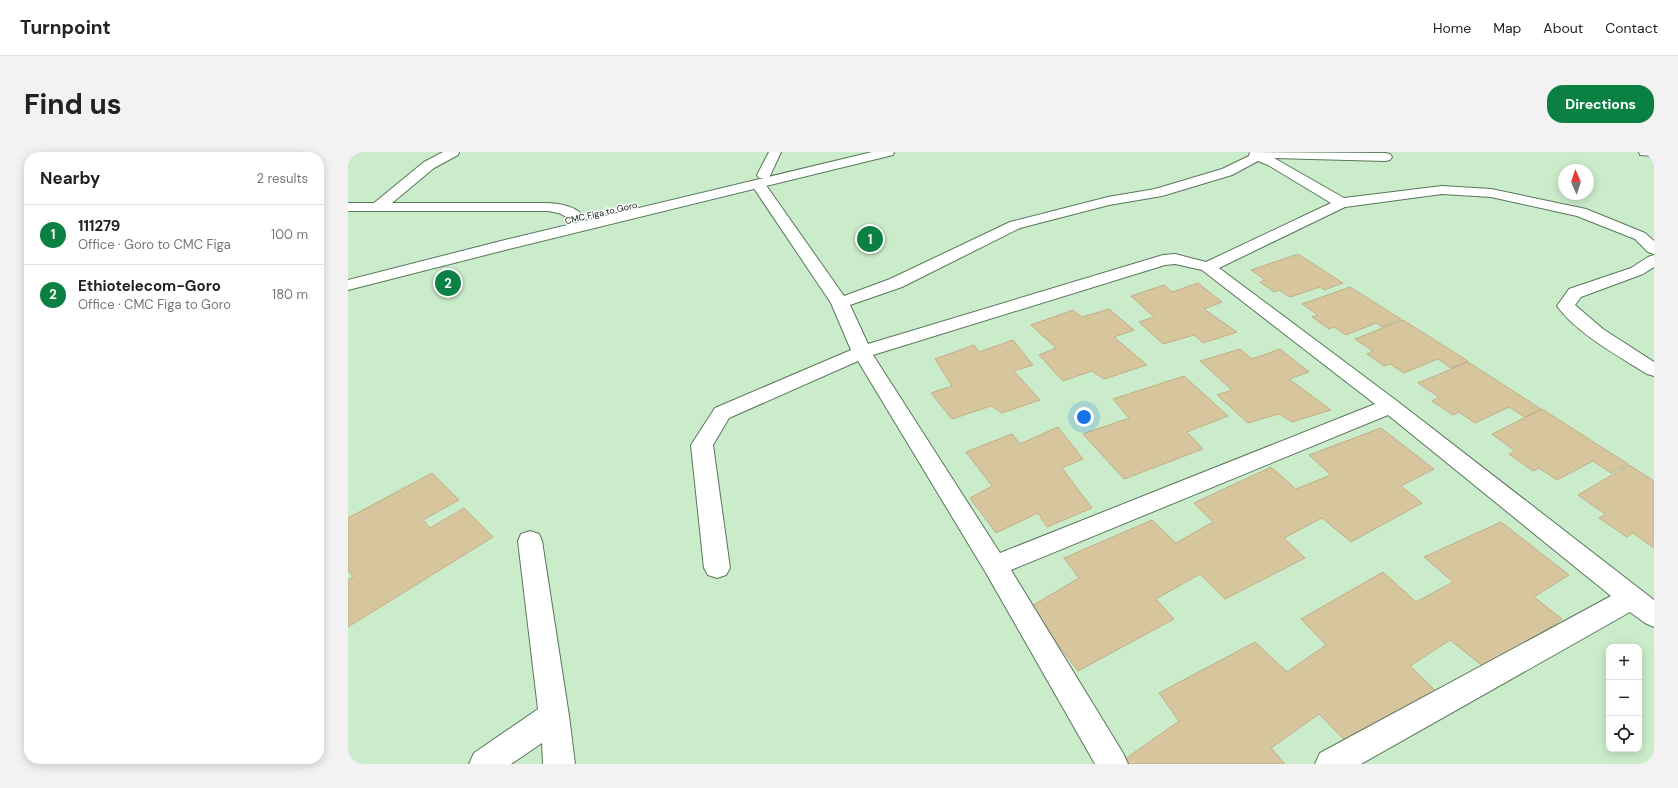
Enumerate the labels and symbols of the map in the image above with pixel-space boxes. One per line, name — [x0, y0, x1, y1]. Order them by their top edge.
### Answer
north arrow — [1558, 164, 1594, 200]
street label: CMC Figa to Goro — [564, 199, 638, 227]
pin: 1 — [857, 224, 883, 254]
pin: 2 — [435, 268, 461, 298]
your location — [1074, 407, 1094, 427]

